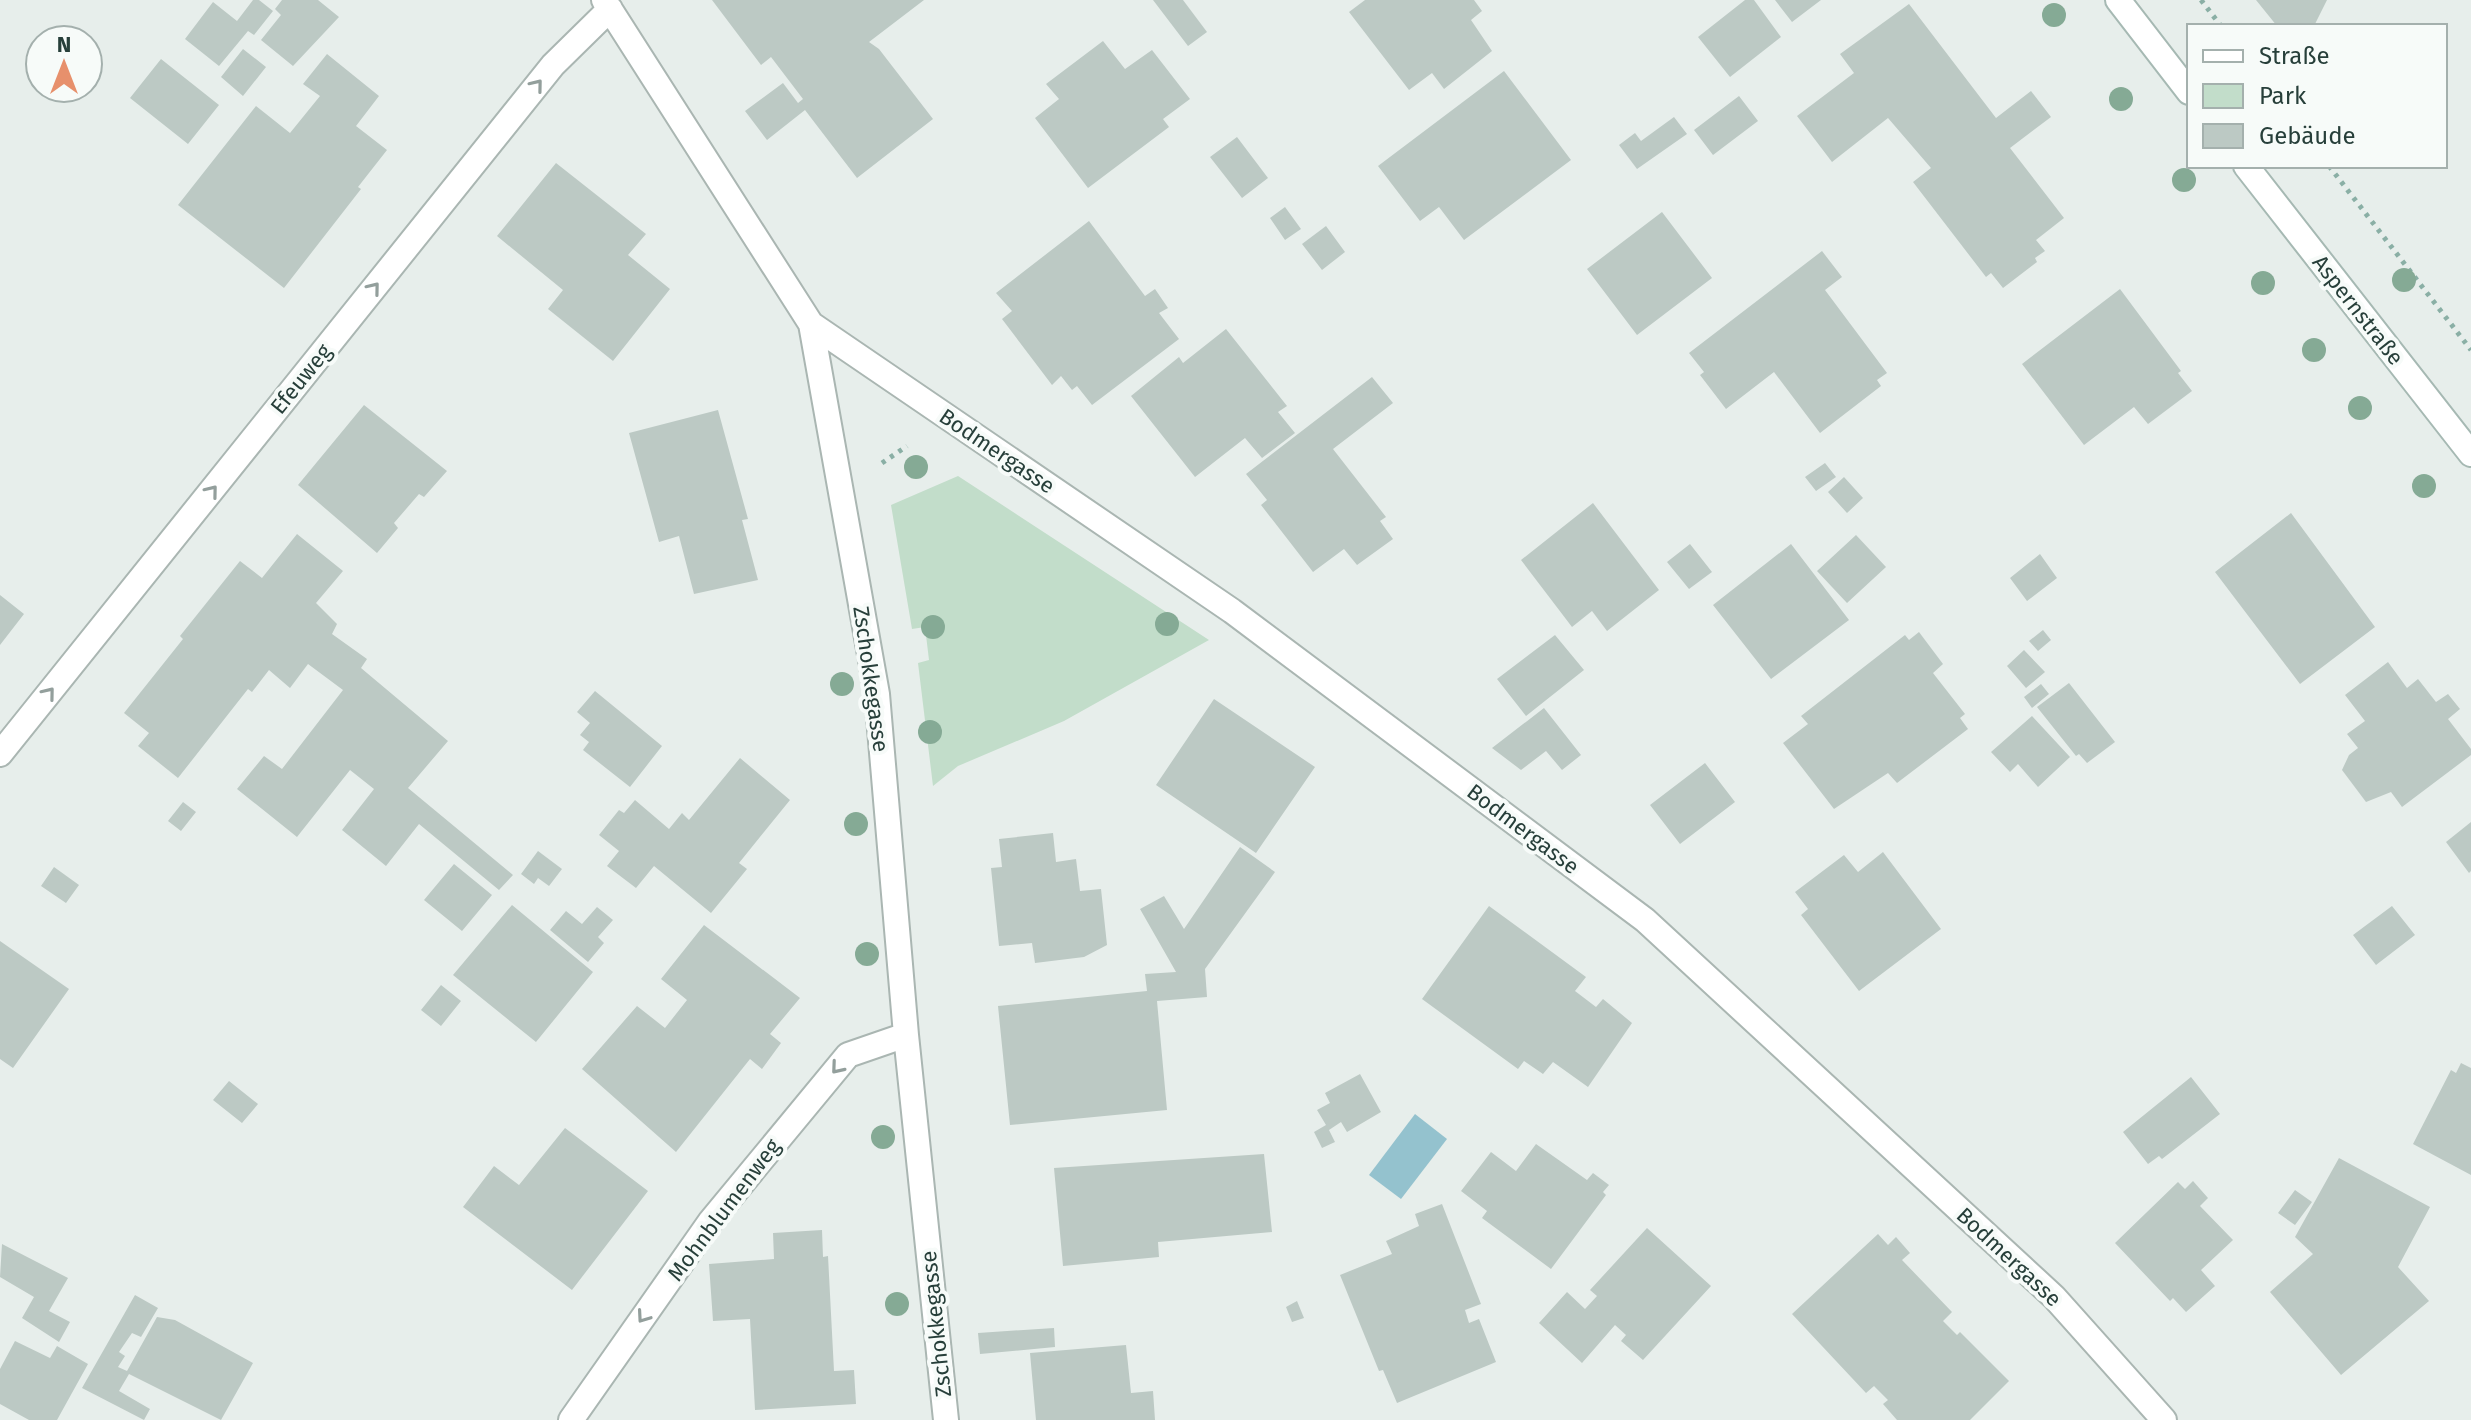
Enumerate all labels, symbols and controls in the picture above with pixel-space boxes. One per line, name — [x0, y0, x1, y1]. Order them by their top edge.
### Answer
north arrow — [24, 24, 104, 104]
legend — [2187, 24, 2447, 168]
text: N — [57, 31, 71, 58]
text: Straße — [2259, 42, 2330, 70]
one-way arrow — [527, 80, 542, 94]
text: Park — [2259, 82, 2307, 110]
text: Gebäude — [2259, 122, 2356, 150]
street label: Aspernstraße — [2307, 250, 2409, 370]
one-way arrow — [365, 282, 379, 297]
street label: Efeuweg — [265, 338, 338, 420]
street label: Bodmergasse — [934, 402, 1060, 500]
one-way arrow — [202, 485, 216, 500]
street label: Zschokkegasse — [847, 604, 895, 754]
one-way arrow — [39, 688, 54, 702]
street label: Bodmergasse — [1462, 778, 1584, 880]
one-way arrow — [832, 1058, 847, 1073]
street label: Mohnblumenweg — [662, 1133, 787, 1286]
street label: Bodmergasse — [1951, 1202, 2067, 1312]
street label: Zschokkegasse — [915, 1249, 957, 1399]
one-way arrow — [638, 1308, 653, 1323]

